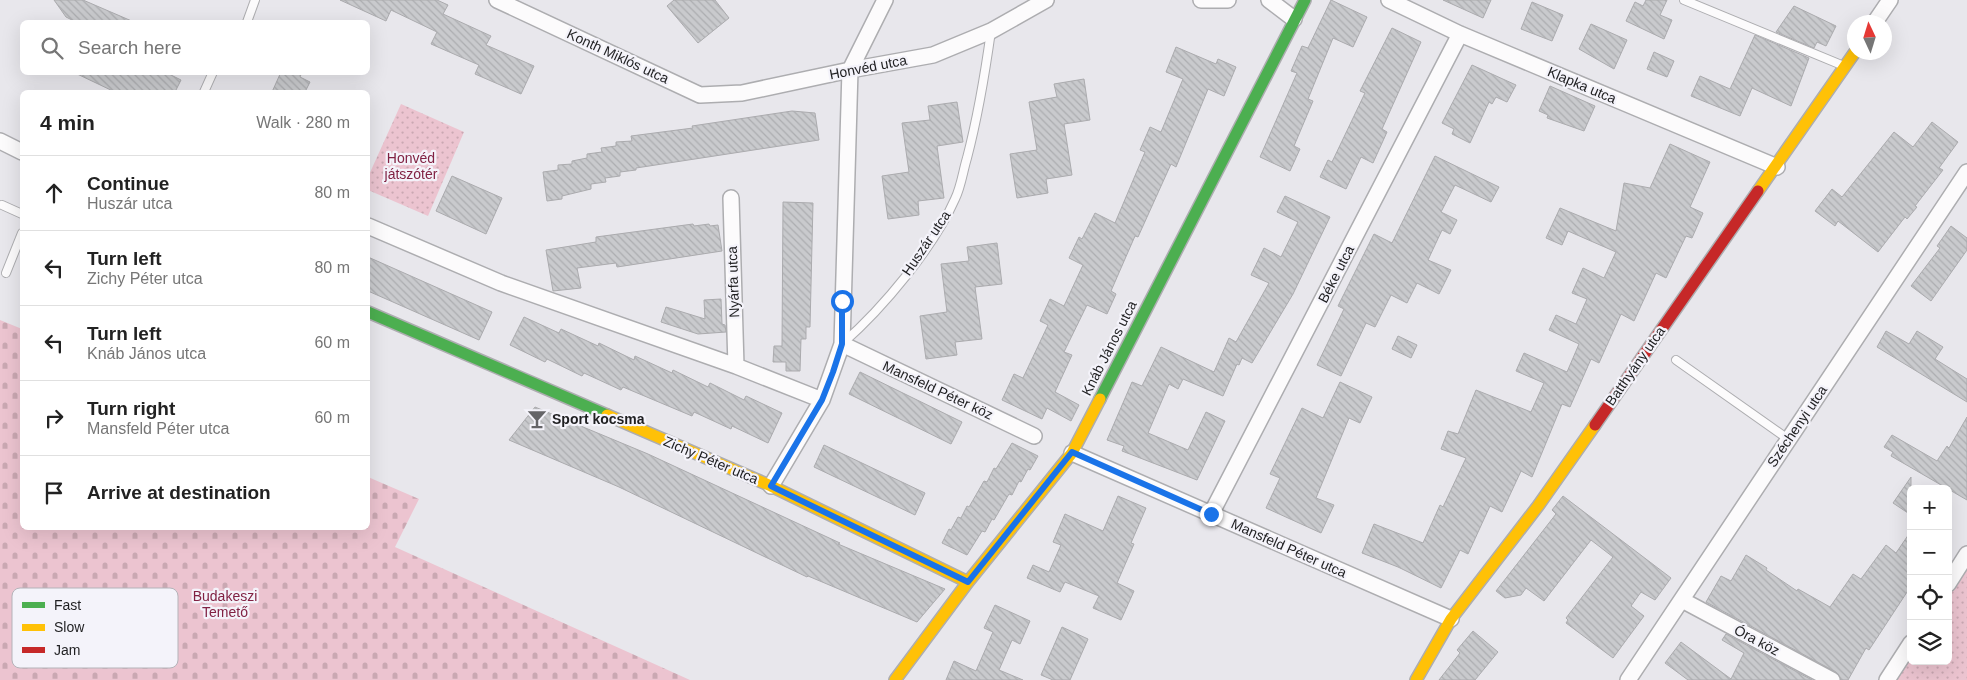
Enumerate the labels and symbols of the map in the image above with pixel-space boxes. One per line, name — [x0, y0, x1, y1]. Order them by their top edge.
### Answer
north arrow — [1847, 15, 1892, 60]
street label: Konth Miklós utca — [565, 25, 672, 87]
street label: Honvéd utca — [828, 52, 908, 82]
street label: Klapka utca — [1545, 63, 1619, 107]
park label: Honvéd játszótér — [384, 150, 438, 182]
street label: Huszár utca — [898, 207, 954, 278]
street label: Béke utca — [1315, 242, 1357, 305]
street label: Nyárfa utca — [724, 246, 742, 318]
route start — [831, 290, 854, 313]
street label: Knáb János utca — [1078, 298, 1140, 398]
street label: Batthyány utca — [1602, 323, 1668, 409]
street label: Mansfeld Péter köz — [880, 357, 996, 423]
street label: Széchenyi utca — [1764, 382, 1830, 470]
bar icon: Sport kocsma — [526, 408, 548, 430]
place label: Sport kocsma — [552, 411, 645, 427]
street label: Zichy Péter utca — [661, 433, 761, 487]
route end — [1200, 503, 1223, 526]
street label: Mansfeld Péter utca — [1229, 515, 1349, 581]
legend — [12, 588, 178, 668]
park label: Budakeszi Temető — [193, 588, 257, 620]
text: Fast — [54, 597, 81, 613]
text: Slow — [54, 619, 85, 635]
street label: Óra köz — [1732, 621, 1782, 659]
text: Jam — [54, 642, 80, 658]

